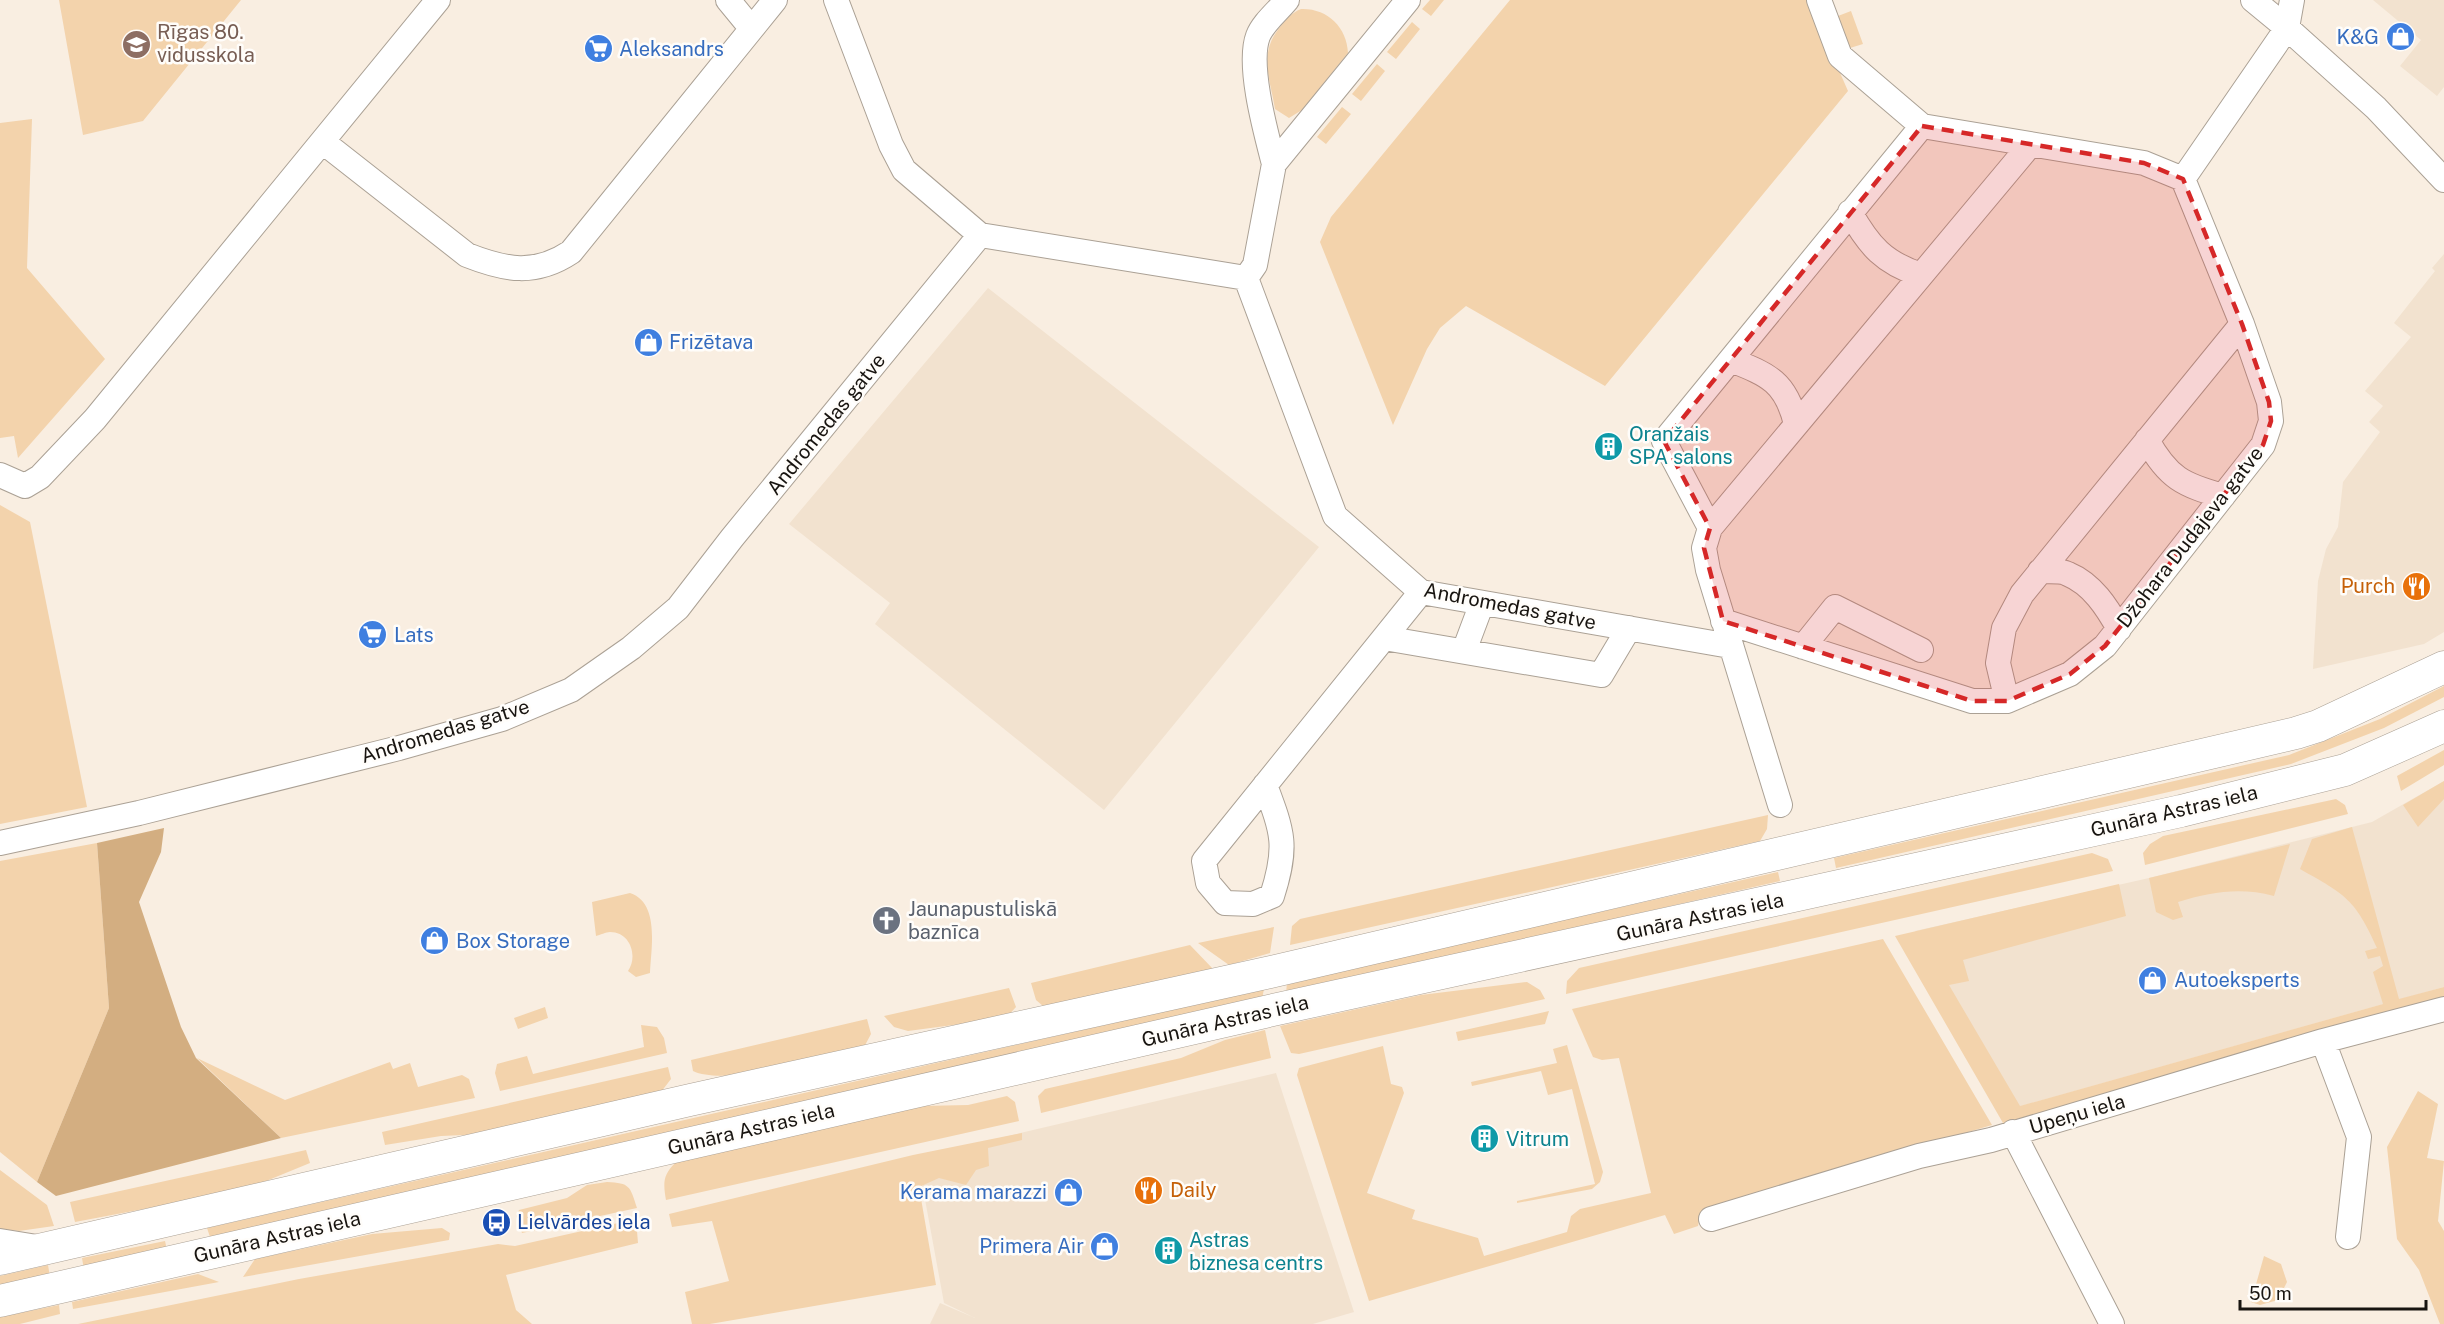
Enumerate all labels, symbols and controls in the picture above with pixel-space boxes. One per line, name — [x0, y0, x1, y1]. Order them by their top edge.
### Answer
place label: Rīgas 80. vidusskola — [157, 20, 255, 67]
shop icon: K&G — [2384, 21, 2416, 53]
place label: K&G — [2337, 25, 2379, 49]
school or university icon: Rīgas 80. vidusskola — [120, 28, 152, 60]
supermarket icon: Aleksandrs — [582, 33, 614, 65]
place label: Aleksandrs — [619, 37, 724, 61]
shop icon: Frizētava — [632, 326, 664, 358]
place label: Frizētava — [669, 330, 753, 354]
street label: Andromedas gatve — [762, 348, 890, 500]
place label: Oranžais SPA salons — [1629, 422, 1733, 469]
building icon: Oranžais SPA salons — [1592, 430, 1624, 462]
street label: Džohara Dudajeva gatve — [2112, 442, 2268, 632]
restaurant icon: Purch — [2400, 570, 2432, 602]
place label: Purch — [2341, 574, 2395, 598]
street label: Andromedas gatve — [1422, 578, 1598, 634]
supermarket icon: Lats — [357, 619, 389, 651]
place label: Lats — [394, 623, 434, 647]
street label: Andromedas gatve — [358, 694, 532, 768]
street label: Gunāra Astras iela — [2088, 780, 2260, 842]
street label: Gunāra Astras iela — [1614, 888, 1786, 946]
place label: Jaunapustuliskā baznīca — [908, 897, 1057, 944]
church icon: Jaunapustuliskā baznīca — [871, 904, 903, 936]
shop icon: Box Storage — [419, 925, 451, 957]
place label: Box Storage — [456, 929, 570, 953]
shop icon: Autoeksperts — [2137, 964, 2169, 996]
place label: Autoeksperts — [2174, 968, 2300, 992]
street label: Gunāra Astras iela — [1139, 990, 1311, 1052]
street label: Upeņu iela — [2026, 1089, 2128, 1139]
street label: Gunāra Astras iela — [665, 1098, 837, 1160]
building icon: Vitrum — [1469, 1123, 1501, 1155]
place label: Vitrum — [1506, 1127, 1569, 1151]
restaurant icon: Daily — [1133, 1174, 1165, 1206]
shop icon: Kerama marazzi — [1052, 1176, 1084, 1208]
place label: Daily — [1170, 1178, 1217, 1202]
place label: Kerama marazzi — [900, 1180, 1047, 1204]
street label: Gunāra Astras iela — [191, 1206, 363, 1268]
bus stop icon: Lielvārdes iela — [480, 1206, 512, 1238]
place label: Lielvārdes iela — [517, 1210, 650, 1234]
place label: Astras biznesa centrs — [1189, 1228, 1323, 1275]
shop icon: Primera Air — [1089, 1230, 1121, 1262]
place label: Primera Air — [979, 1234, 1084, 1258]
building icon: Astras biznesa centrs — [1152, 1235, 1184, 1267]
scale bar — [2240, 1273, 2426, 1311]
text: 50 m — [2249, 1283, 2292, 1304]

